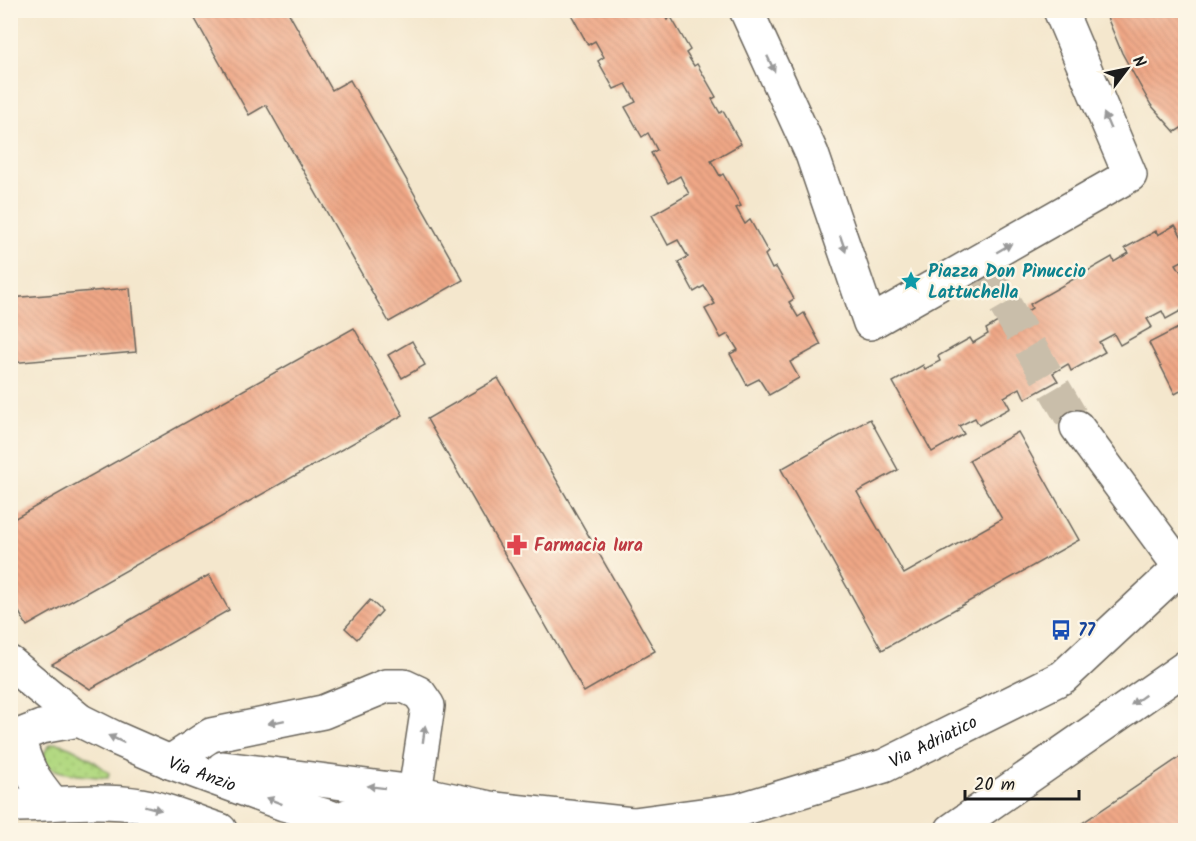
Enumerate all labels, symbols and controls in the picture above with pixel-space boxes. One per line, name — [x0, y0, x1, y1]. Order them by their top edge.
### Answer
north arrow — [1097, 39, 1157, 99]
text: N — [1125, 51, 1152, 73]
one-way arrow — [766, 55, 775, 72]
one-way arrow — [1102, 112, 1111, 130]
one-way arrow — [839, 236, 849, 254]
one-way arrow — [996, 242, 1012, 253]
place label: Piazza Don Pinuccio Lattuchella — [928, 258, 1086, 308]
place icon: Piazza Don Pinuccio Lattuchella — [899, 269, 923, 293]
place label: Farmacia Iura — [534, 532, 643, 561]
pharmacy icon: Farmacia Iura — [505, 533, 529, 557]
place label: 77 — [1078, 617, 1095, 646]
bus stop icon: 77 — [1049, 618, 1073, 642]
one-way arrow — [1130, 694, 1146, 706]
street label: Via Adriatico — [885, 709, 983, 777]
one-way arrow — [266, 717, 285, 727]
one-way arrow — [420, 724, 429, 743]
one-way arrow — [108, 734, 125, 743]
street label: Via Anzio — [164, 749, 240, 801]
scale bar — [965, 763, 1079, 801]
text: 20 m — [974, 771, 1015, 800]
one-way arrow — [366, 782, 385, 792]
one-way arrow — [265, 795, 283, 805]
one-way arrow — [144, 804, 162, 813]

